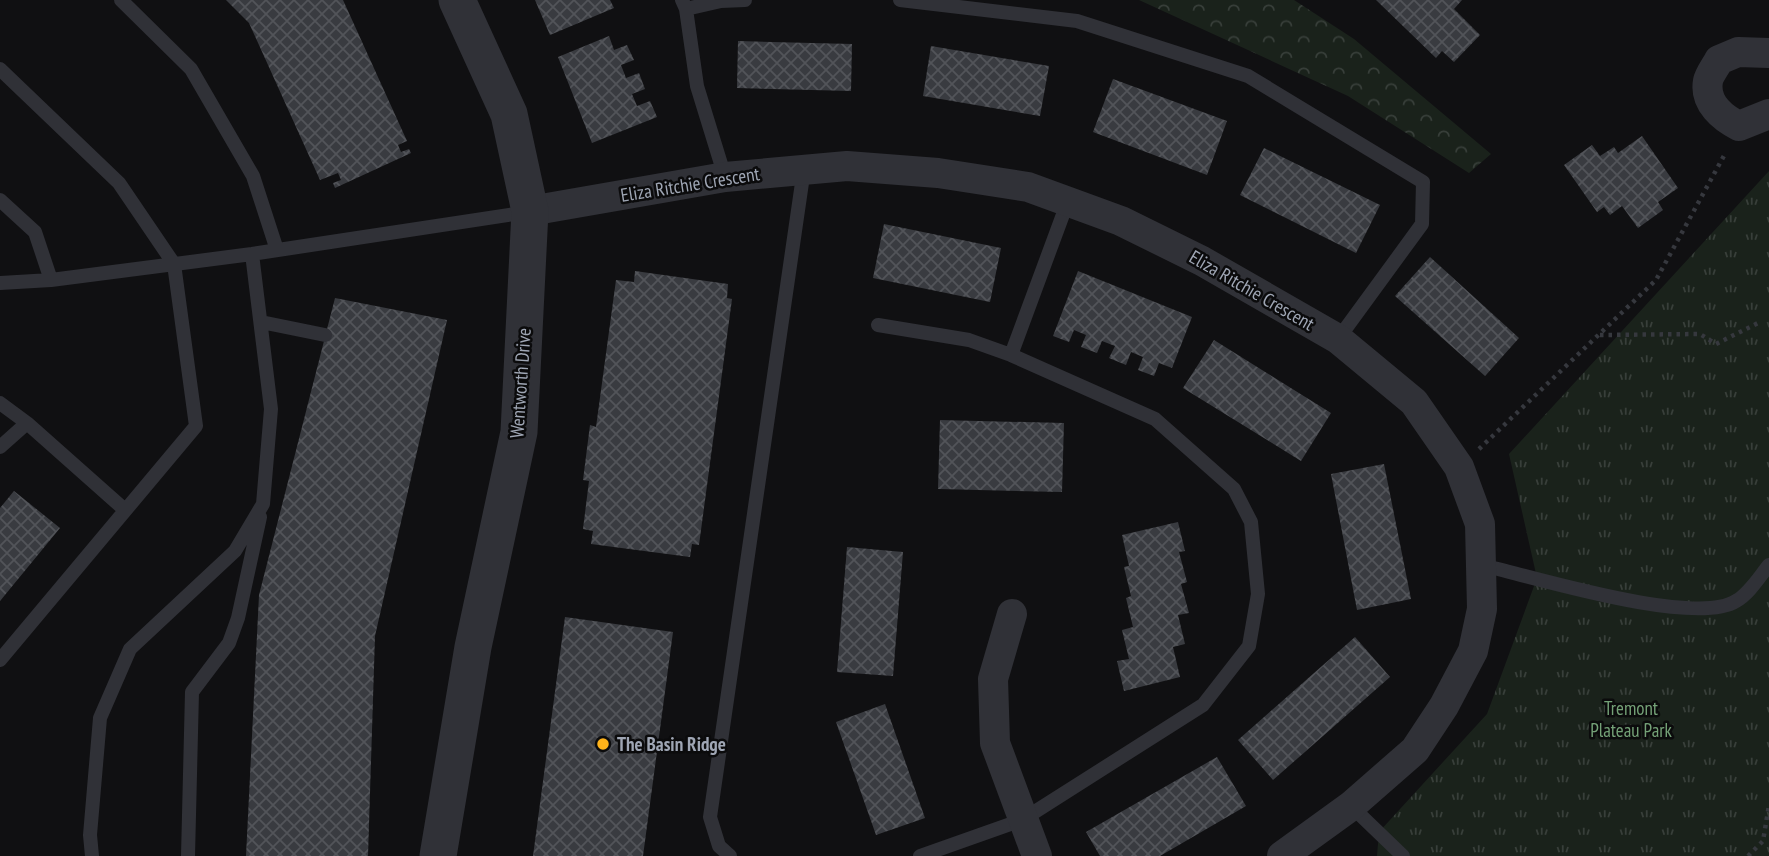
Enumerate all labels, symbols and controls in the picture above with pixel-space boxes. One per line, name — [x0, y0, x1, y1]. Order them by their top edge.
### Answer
street label: Eliza Ritchie Crescent — [619, 161, 762, 207]
street label: Eliza Ritchie Crescent — [1185, 245, 1319, 336]
street label: Wentworth Drive — [504, 327, 536, 439]
park label: Tremont Plateau Park — [1590, 696, 1672, 742]
place label: The Basin Ridge — [617, 732, 726, 756]
marker: The Basin Ridge — [595, 736, 611, 752]

